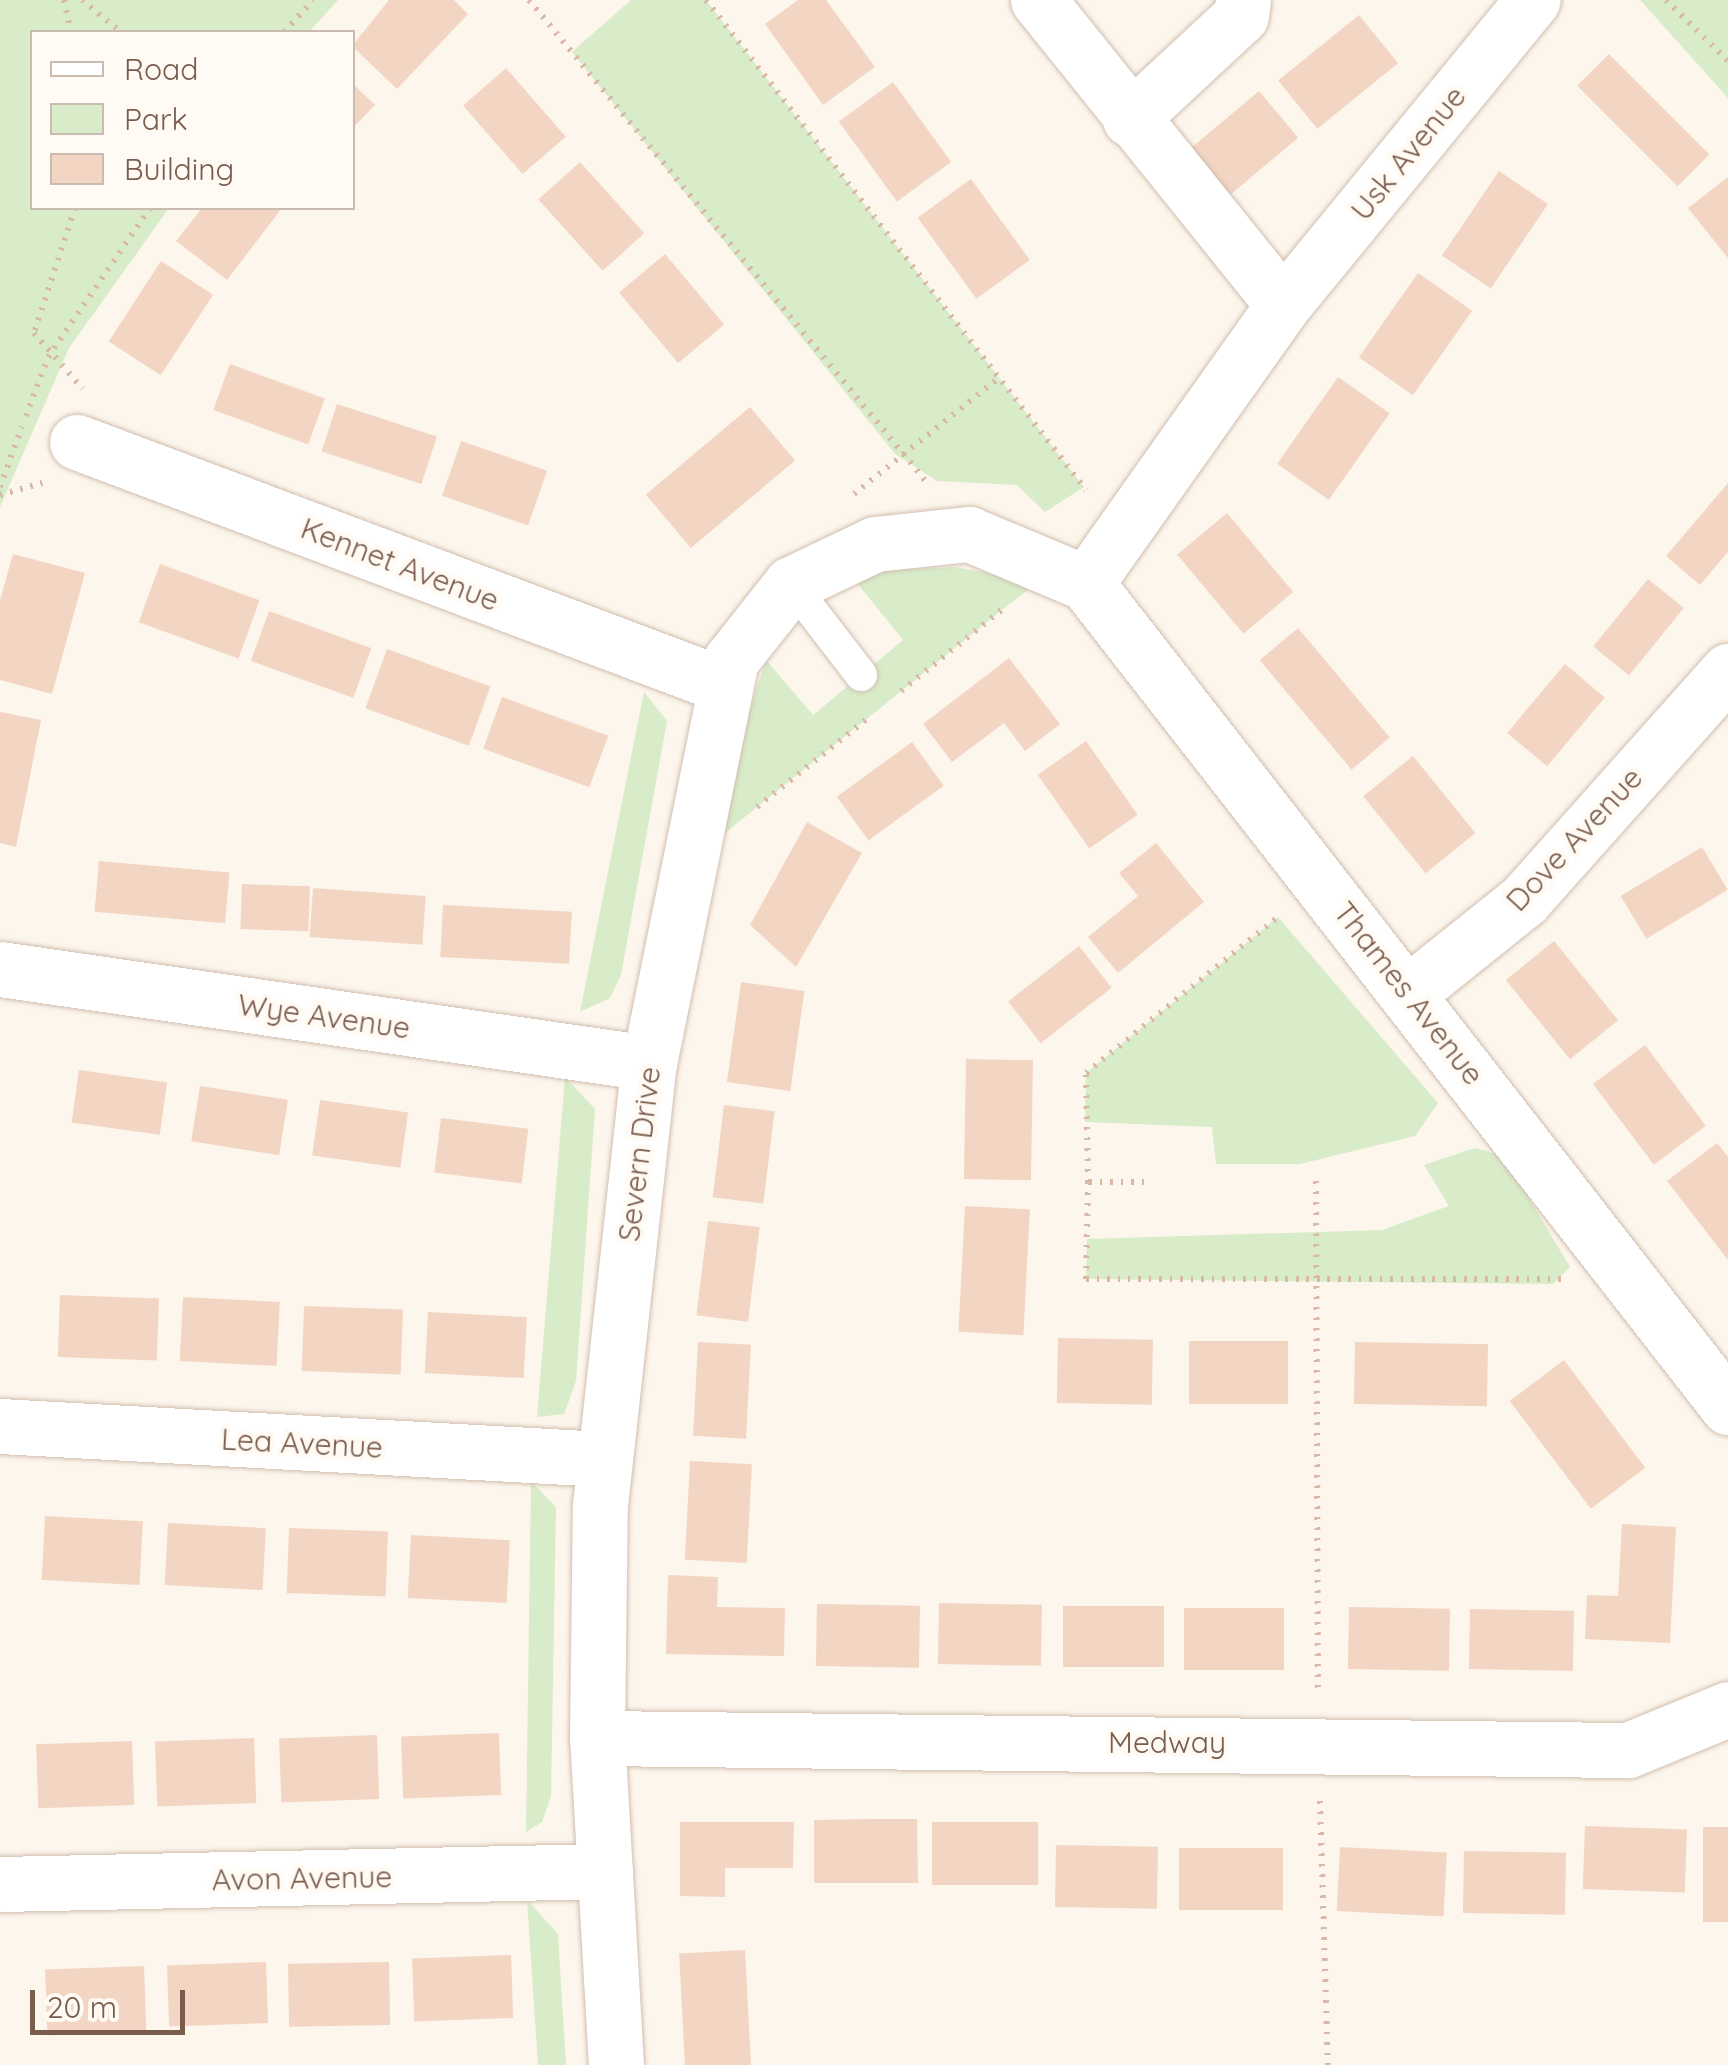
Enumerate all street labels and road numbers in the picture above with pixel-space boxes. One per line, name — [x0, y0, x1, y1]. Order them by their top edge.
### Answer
street label: Usk Avenue — [1343, 79, 1473, 227]
street label: Kennet Avenue — [296, 510, 504, 618]
street label: Dove Avenue — [1498, 760, 1650, 918]
street label: Thames Avenue — [1326, 894, 1492, 1092]
street label: Wye Avenue — [236, 986, 412, 1046]
street label: Severn Drive — [610, 1065, 668, 1243]
street label: Lea Avenue — [220, 1421, 384, 1465]
street label: Medway — [1108, 1724, 1226, 1760]
street label: Avon Avenue — [211, 1858, 393, 1898]

